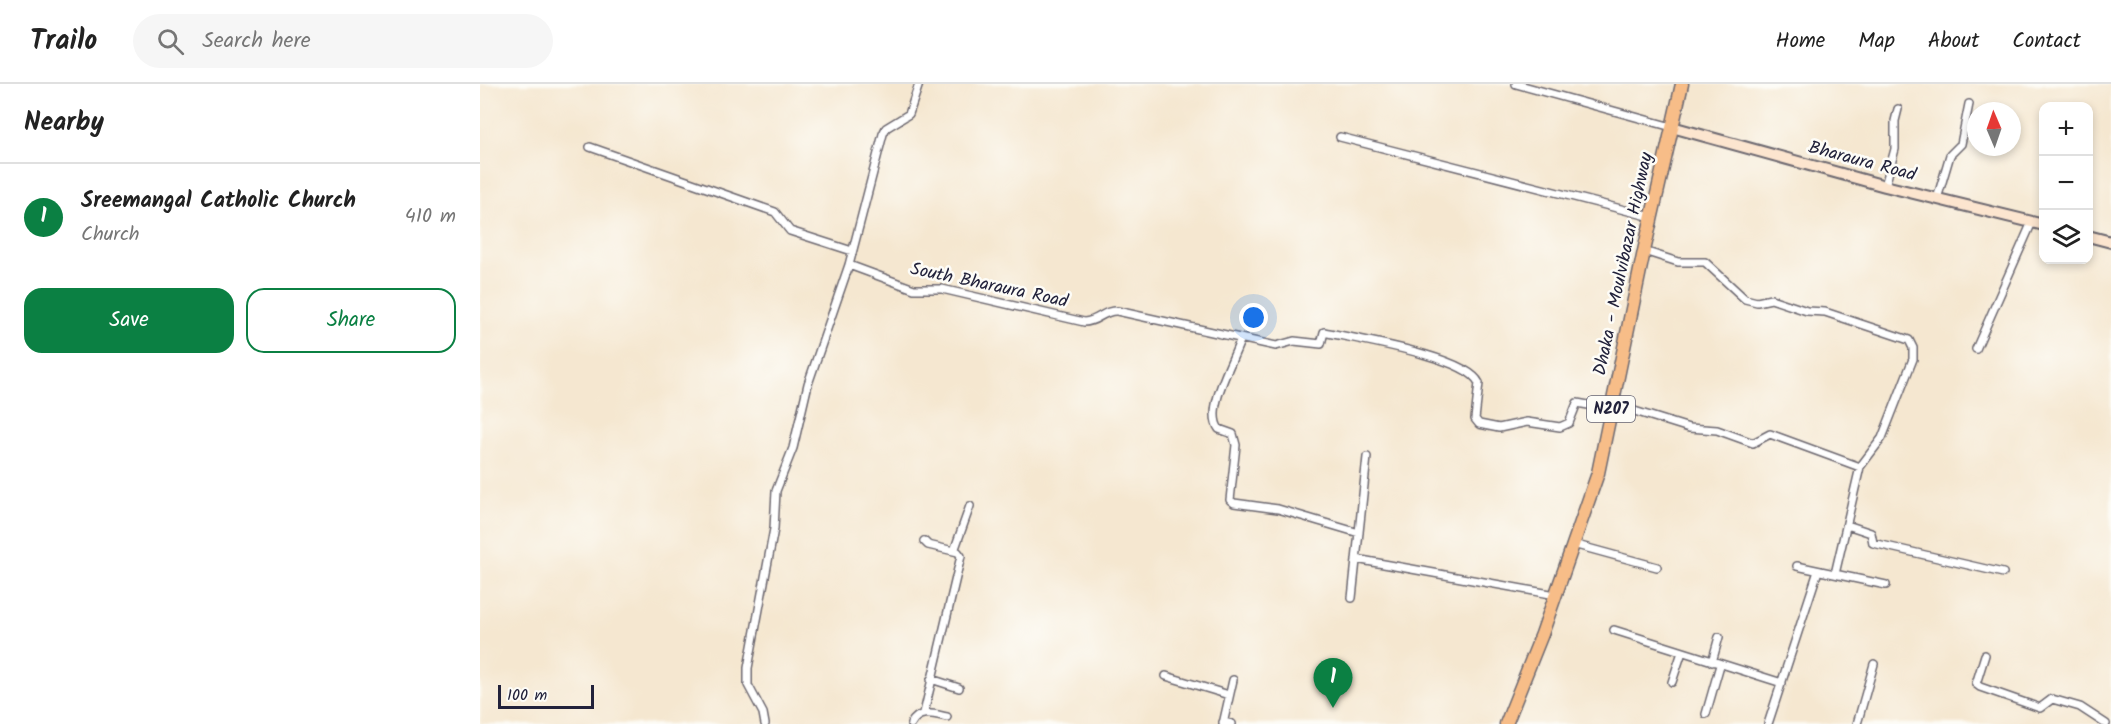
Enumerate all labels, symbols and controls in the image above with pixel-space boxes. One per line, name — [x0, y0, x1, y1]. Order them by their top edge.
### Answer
search box — [133, 14, 553, 68]
text: Trailo — [30, 19, 97, 64]
text: Search here — [202, 24, 311, 59]
icon: search — [154, 25, 187, 58]
text: Home — [1776, 25, 1825, 58]
text: Map — [1858, 25, 1895, 58]
text: About — [1928, 25, 1979, 58]
text: Contact — [2012, 25, 2081, 58]
text: Nearby — [24, 102, 104, 144]
north arrow — [1967, 102, 2021, 156]
map controls — [2039, 102, 2093, 264]
button: + — [2039, 102, 2093, 156]
street label: Bharaura Road — [1805, 134, 1920, 191]
street label: Dhaka - Moulvibazar Highway — [1586, 149, 1662, 378]
button: − — [2039, 156, 2093, 210]
text: Sreemangal Catholic Church — [81, 184, 356, 219]
text: 1 — [40, 201, 47, 233]
text: 410 m — [405, 201, 456, 233]
button: layers — [2039, 210, 2093, 264]
text: Church — [81, 219, 140, 251]
street label: South Bharaura Road — [907, 255, 1072, 317]
button: Save — [24, 288, 234, 353]
button: Share — [246, 288, 456, 353]
your location — [1239, 303, 1268, 332]
road number: N207 — [1587, 396, 1635, 422]
pin: 1 — [1314, 658, 1352, 708]
scale bar — [498, 682, 594, 710]
text: 100 m — [507, 683, 547, 708]

